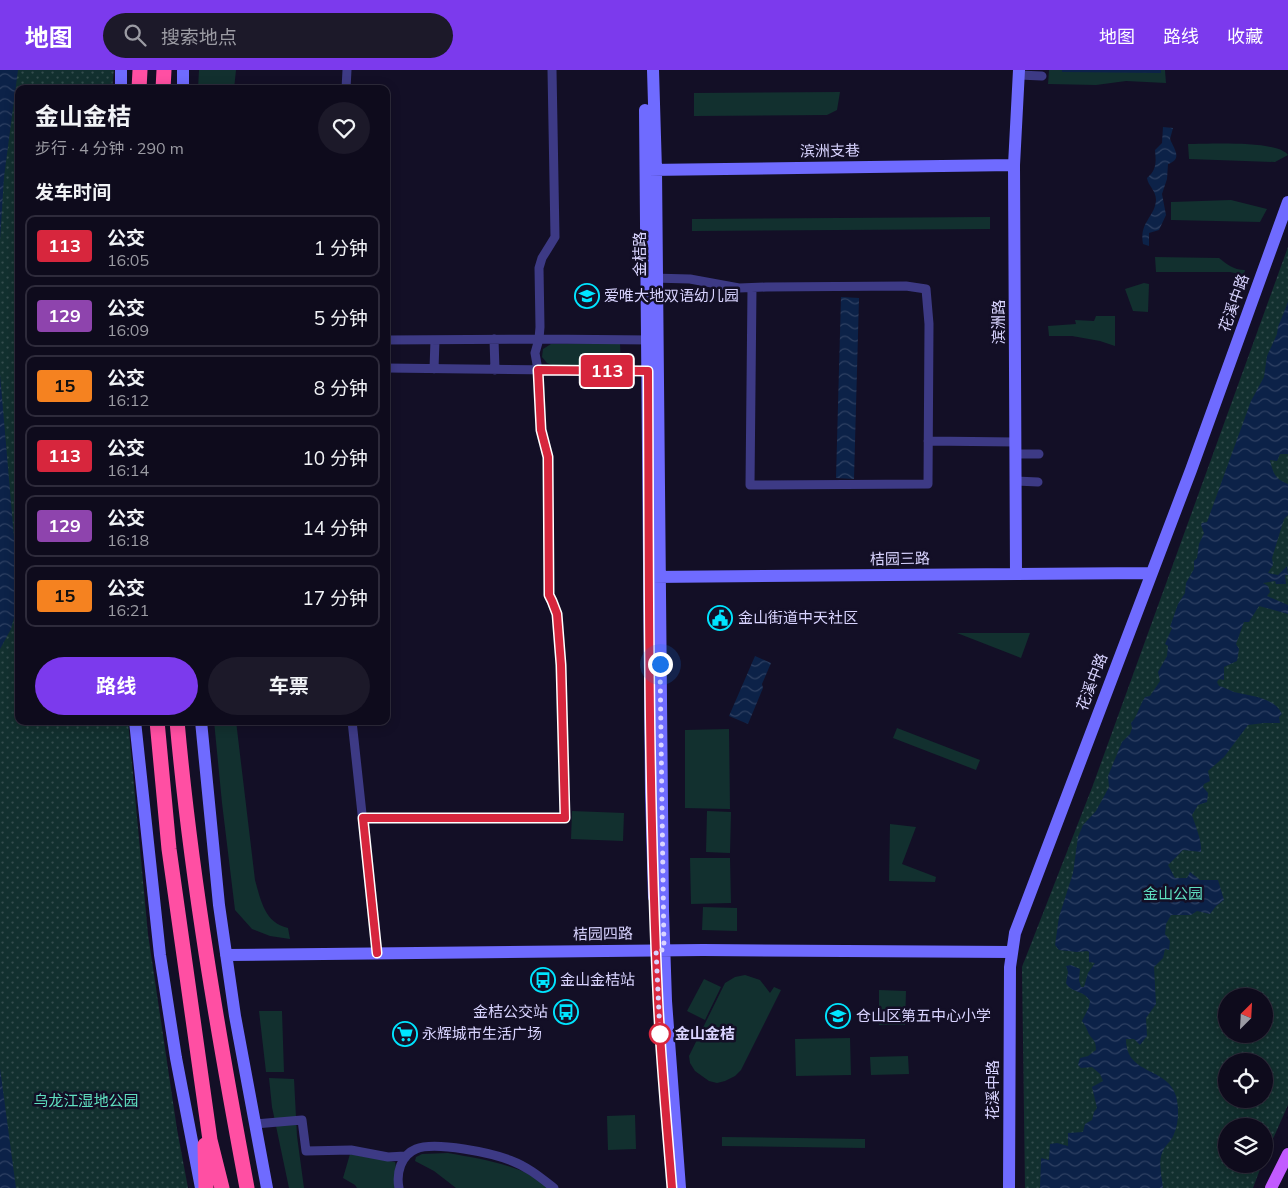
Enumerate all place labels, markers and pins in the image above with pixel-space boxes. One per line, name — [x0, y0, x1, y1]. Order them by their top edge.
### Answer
school or university icon: 爱唯大地双语幼儿园 — [574, 283, 600, 309]
place label: 爱唯大地双语幼儿园 — [604, 286, 739, 305]
public building icon: 金山街道中天社区 — [707, 605, 733, 631]
place label: 金山街道中天社区 — [738, 608, 858, 627]
bus stop icon: 金山金桔站 — [530, 967, 556, 993]
place label: 金山金桔站 — [560, 970, 635, 989]
bus stop icon: 金桔公交站 — [553, 999, 579, 1025]
place label: 金桔公交站 — [473, 1002, 548, 1021]
school or university icon: 仓山区第五中心小学 — [825, 1003, 851, 1029]
place label: 仓山区第五中心小学 — [856, 1006, 991, 1025]
supermarket icon: 永辉城市生活广场 — [392, 1021, 418, 1047]
marker: 金山金桔 — [649, 1023, 671, 1045]
place label: 永辉城市生活广场 — [422, 1024, 542, 1043]
place label: 金山金桔 — [675, 1024, 735, 1043]

